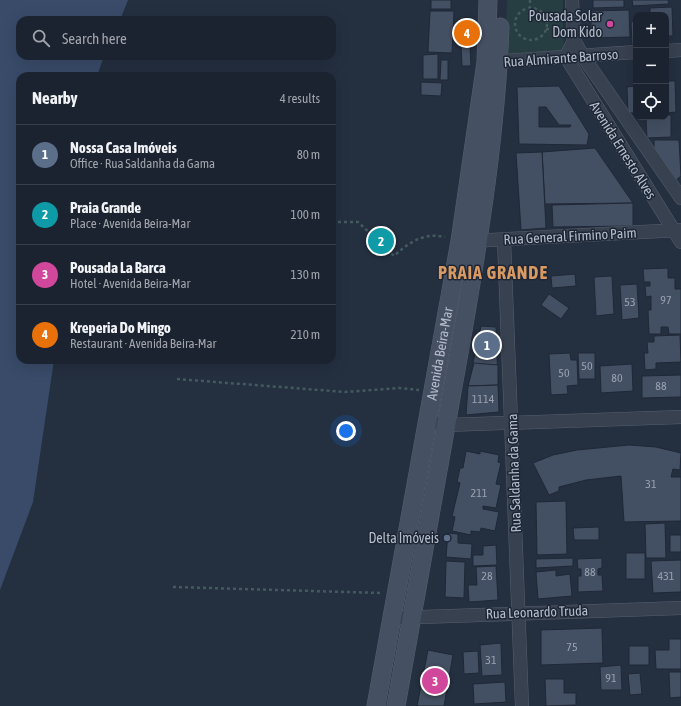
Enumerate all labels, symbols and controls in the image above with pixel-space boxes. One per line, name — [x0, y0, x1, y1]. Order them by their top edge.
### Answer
place label: Pousada Solar Dom Kido — [529, 8, 603, 40]
map controls — [633, 12, 669, 120]
button: + — [633, 12, 669, 48]
search box — [16, 16, 336, 60]
pin: 4 — [454, 18, 480, 48]
marker: Pousada Solar Dom Kido — [605, 19, 615, 29]
icon: search — [30, 27, 52, 49]
text: Search here — [62, 30, 127, 47]
street label: Rua Almirante Barroso — [503, 46, 619, 70]
button: − — [633, 48, 669, 84]
button: locate — [633, 84, 669, 120]
text: Nearby — [32, 88, 78, 108]
text: 4 results — [280, 91, 320, 106]
street label: Avenida Ernesto Alves — [587, 98, 659, 202]
text: Nossa Casa Imóveis — [70, 139, 177, 156]
text: 1 — [42, 147, 48, 162]
text: 80 m — [297, 147, 320, 162]
text: Office · Rua Saldanha da Gama — [70, 156, 215, 171]
text: Praia Grande — [70, 199, 141, 216]
text: 2 — [42, 207, 48, 222]
text: 100 m — [291, 207, 320, 222]
text: Place · Avenida Beira-Mar — [70, 216, 190, 231]
street label: Rua General Firmino Paim — [503, 225, 637, 247]
pin: 2 — [368, 226, 394, 256]
text: Pousada La Barca — [70, 259, 166, 276]
district label: PRAIA GRANDE — [438, 262, 548, 283]
text: 3 — [42, 267, 48, 282]
text: 130 m — [291, 267, 320, 282]
text: Hotel · Avenida Beira-Mar — [70, 276, 190, 291]
house number: 97 — [660, 293, 672, 307]
house number: 53 — [624, 295, 636, 309]
street label: Avenida Beira-Mar — [423, 305, 456, 401]
text: Kreperia Do Mingo — [70, 319, 171, 336]
text: 4 — [42, 327, 48, 342]
text: 210 m — [291, 327, 320, 342]
pin: 1 — [474, 330, 500, 360]
text: Restaurant · Avenida Beira-Mar — [70, 336, 216, 351]
house number: 50 — [581, 359, 593, 373]
house number: 50 — [558, 366, 570, 380]
house number: 80 — [611, 371, 623, 385]
house number: 88 — [655, 379, 667, 393]
house number: 1114 — [472, 392, 495, 406]
street label: Rua Saldanha da Gama — [504, 413, 524, 533]
your location — [336, 421, 356, 441]
house number: 31 — [645, 477, 657, 491]
house number: 211 — [471, 486, 488, 500]
place label: Delta Imóveis — [368, 530, 439, 546]
marker: Delta Imóveis — [442, 533, 452, 543]
house number: 88 — [584, 565, 596, 579]
house number: 28 — [481, 569, 493, 583]
house number: 431 — [658, 569, 675, 583]
street label: Rua Leonardo Truda — [486, 602, 588, 622]
house number: 75 — [566, 640, 578, 654]
house number: 31 — [485, 653, 497, 667]
pin: 3 — [422, 666, 448, 696]
house number: 91 — [605, 671, 617, 685]

